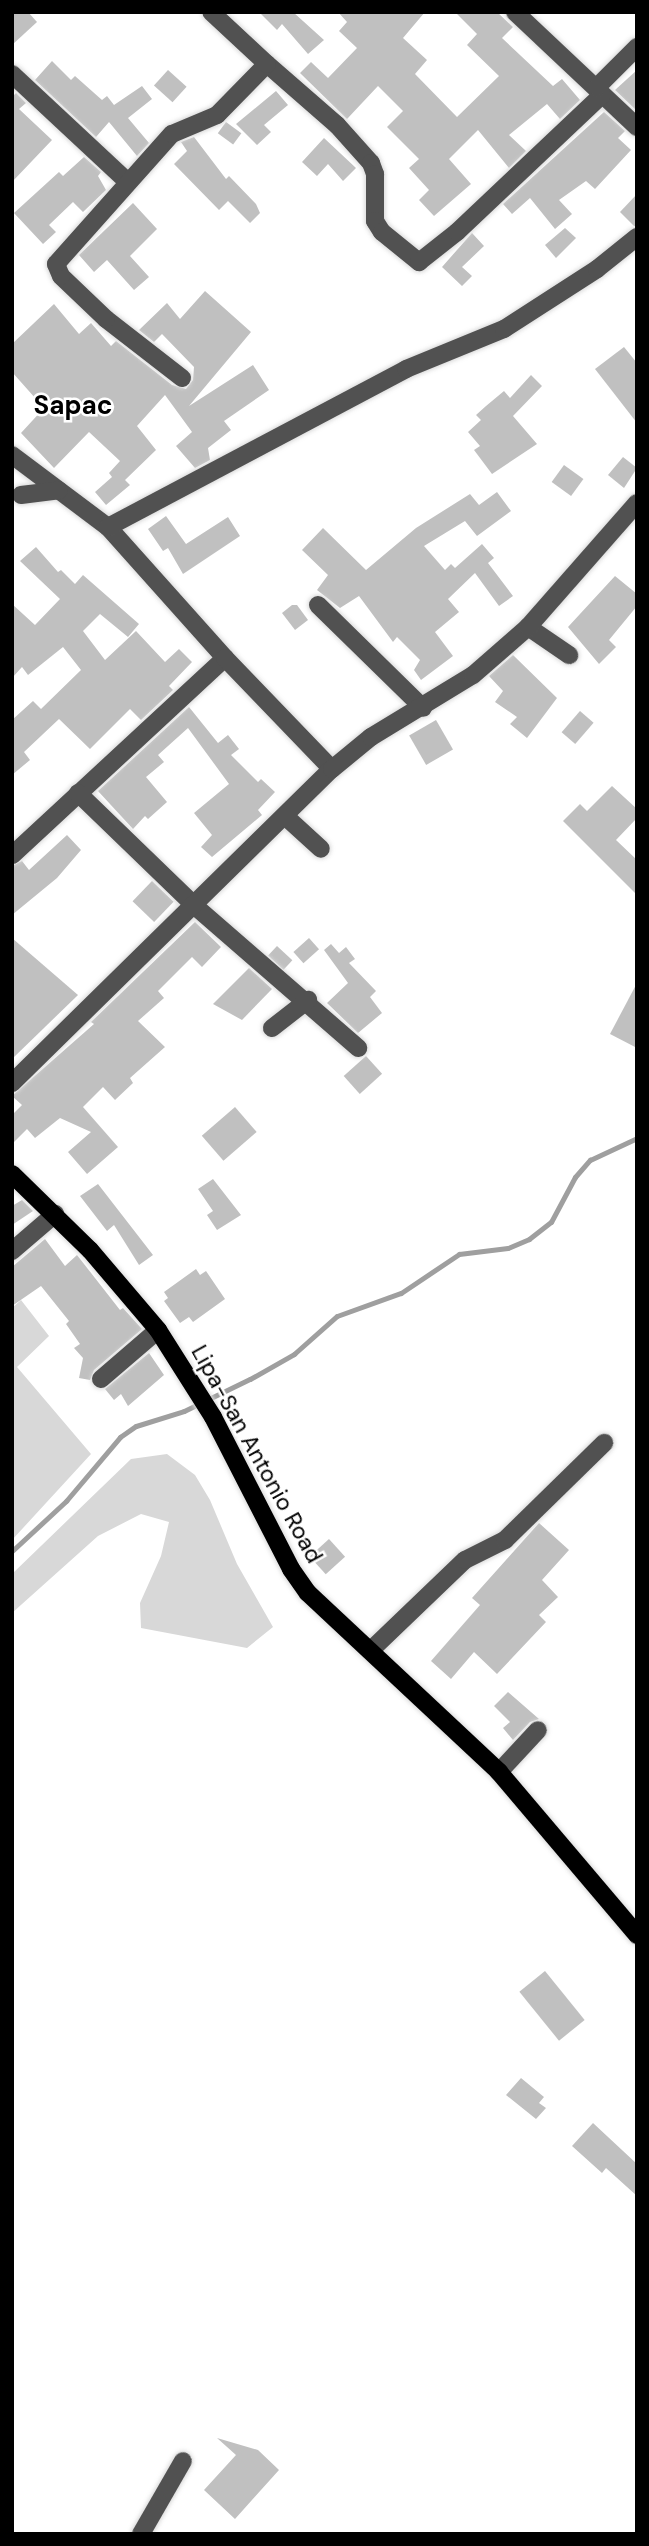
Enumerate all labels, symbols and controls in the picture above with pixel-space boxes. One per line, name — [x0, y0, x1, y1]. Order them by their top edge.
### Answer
district label: Sapac — [34, 390, 112, 422]
street label: Lipa-San Antonio Road — [186, 1340, 328, 1568]

